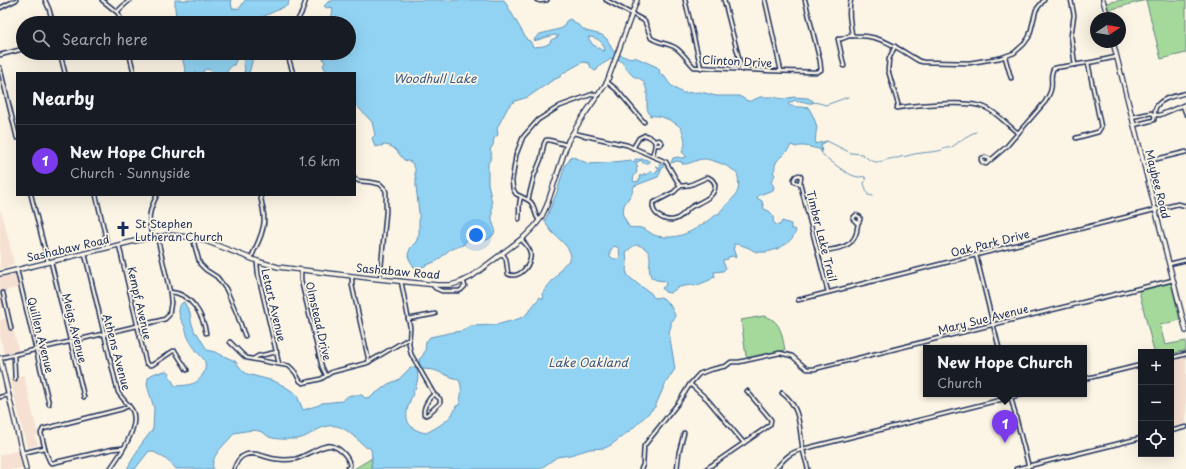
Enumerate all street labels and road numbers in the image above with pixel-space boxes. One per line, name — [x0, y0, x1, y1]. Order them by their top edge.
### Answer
street label: Clinton Drive — [702, 51, 773, 71]
street label: Maybee Road — [1141, 148, 1175, 220]
street label: Timber Lake Trail — [802, 189, 842, 283]
street label: Oak Park Drive — [949, 225, 1031, 261]
street label: Sashabaw Road — [25, 230, 111, 266]
street label: Sashabaw Road — [355, 259, 441, 283]
street label: Kempf Avenue — [123, 265, 157, 342]
street label: Letart Avenue — [257, 267, 291, 343]
street label: Olmstead Drive — [302, 280, 336, 362]
street label: Meigs Avenue — [58, 291, 92, 365]
street label: Quillen Avenue — [23, 295, 59, 375]
street label: Mary Sue Avenue — [936, 299, 1031, 338]
street label: Athens Avenue — [99, 312, 135, 392]

